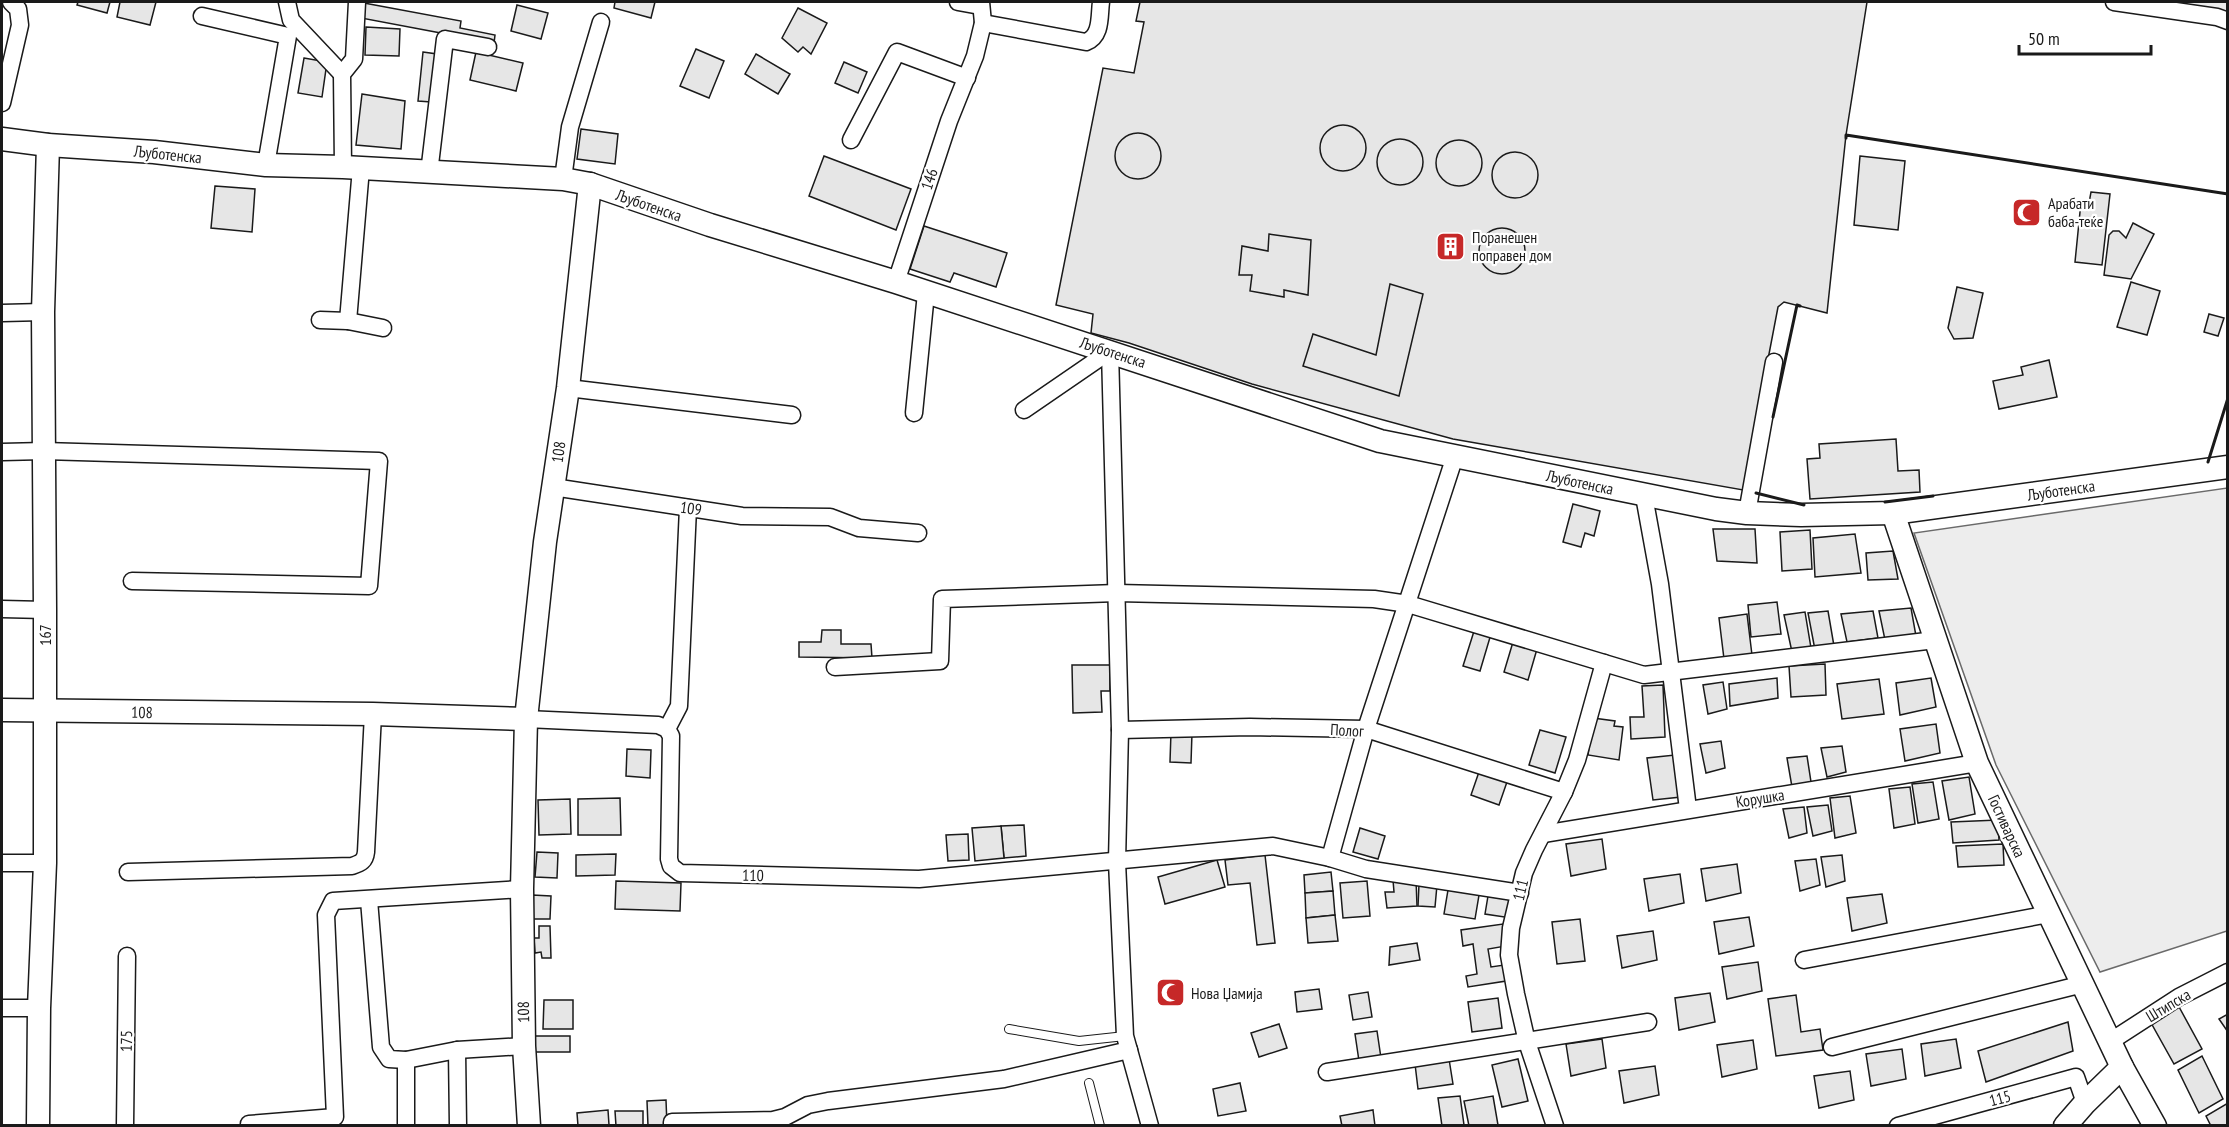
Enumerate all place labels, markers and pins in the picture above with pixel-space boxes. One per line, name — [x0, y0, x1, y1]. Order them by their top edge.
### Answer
place label: Арабати баба-теќе — [2048, 193, 2103, 231]
mosque icon: Арабати баба-теќе — [2011, 196, 2043, 228]
place label: Поранешен поправен дом — [1472, 227, 1552, 265]
building icon: Поранешен поправен дом — [1435, 230, 1467, 262]
mosque icon: Нова Џамија — [1154, 977, 1186, 1009]
place label: Нова Џамија — [1191, 983, 1263, 1003]

